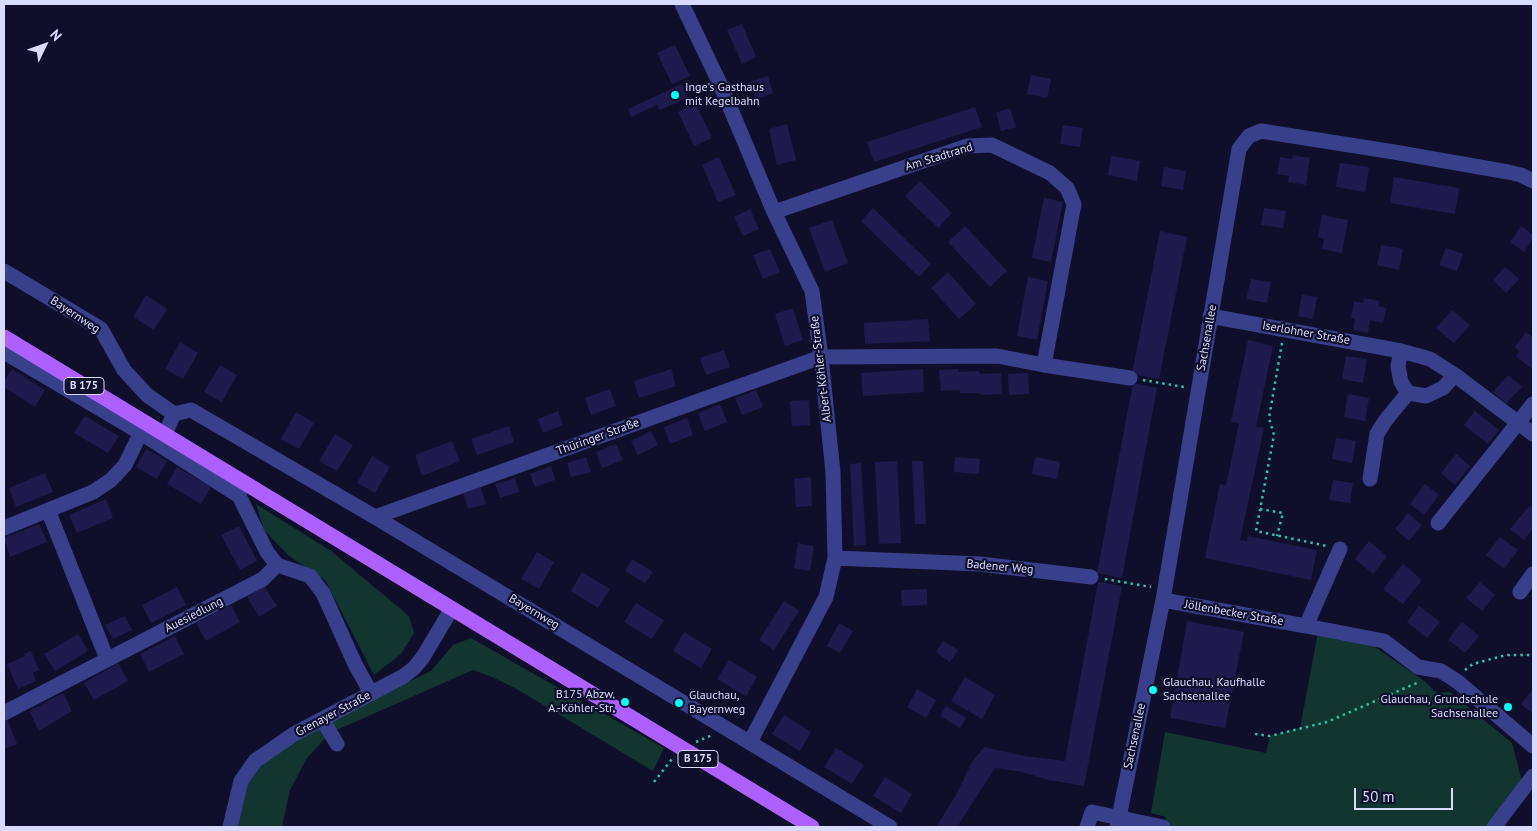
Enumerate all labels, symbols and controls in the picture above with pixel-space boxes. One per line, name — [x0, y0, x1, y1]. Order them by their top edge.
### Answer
north arrow — [20, 20, 70, 70]
text: N — [46, 26, 66, 44]
place label: Inge's Gasthaus mit Kegelbahn — [685, 81, 764, 109]
marker: Inge's Gasthaus mit Kegelbahn — [669, 89, 681, 101]
street label: Am Stadtrand — [903, 140, 975, 174]
street label: Bayernweg — [47, 294, 103, 336]
street label: Sachsenallee — [1194, 304, 1220, 372]
street label: Albert-Köhler-Straße — [807, 315, 835, 423]
street label: Iserlohner Straße — [1261, 318, 1351, 348]
road number: B 175 — [64, 378, 104, 394]
street label: Thüringer Straße — [555, 415, 641, 459]
street label: Badener Weg — [966, 557, 1034, 577]
street label: Bayernweg — [506, 591, 562, 633]
street label: Auesiedlung — [162, 594, 226, 636]
street label: Jöllenbecker Straße — [1183, 597, 1285, 629]
place label: Glauchau, Kaufhalle Sachsenallee — [1163, 676, 1265, 704]
marker: Glauchau, Kaufhalle Sachsenallee — [1147, 684, 1159, 696]
street label: Grenayer Straße — [293, 688, 373, 740]
place label: B175 Abzw. A.-Köhler-Str. — [548, 688, 615, 716]
place label: Glauchau, Bayernweg — [689, 689, 745, 717]
place label: Glauchau, Grundschule Sachsenallee — [1380, 693, 1498, 721]
marker: B175 Abzw. A.-Köhler-Str. — [619, 696, 631, 708]
marker: Glauchau, Bayernweg — [673, 697, 685, 709]
marker: Glauchau, Grundschule Sachsenallee — [1502, 701, 1514, 713]
street label: Sachsenallee — [1121, 702, 1149, 770]
road number: B 175 — [678, 751, 718, 768]
scale bar — [1357, 778, 1456, 810]
text: 50 m — [1362, 787, 1395, 806]

